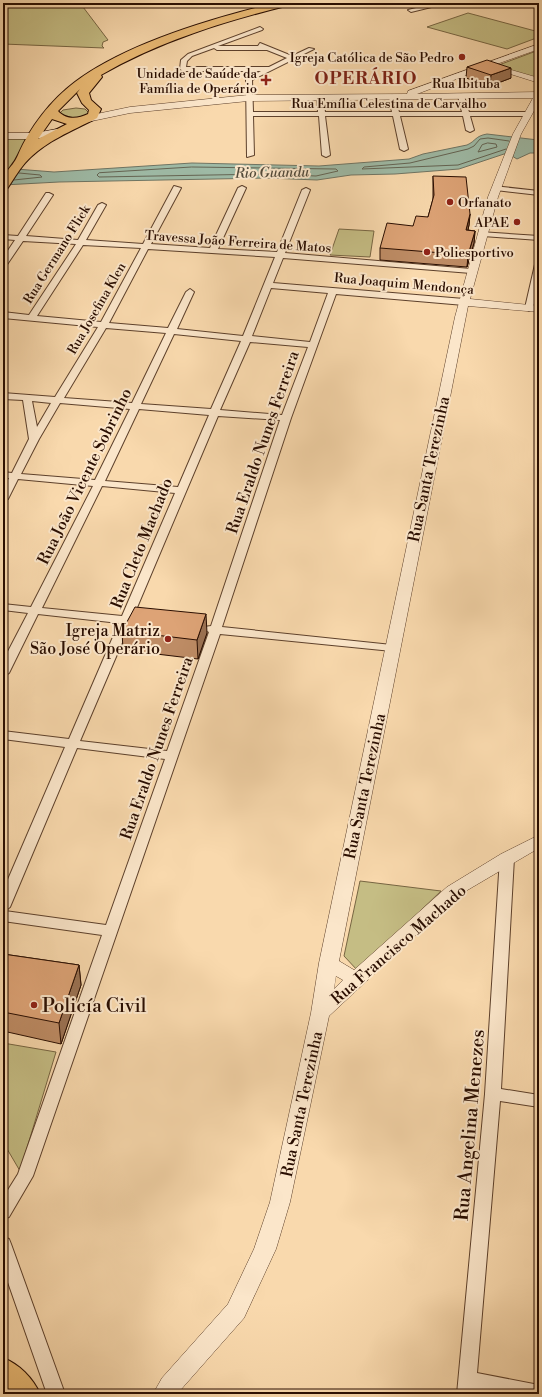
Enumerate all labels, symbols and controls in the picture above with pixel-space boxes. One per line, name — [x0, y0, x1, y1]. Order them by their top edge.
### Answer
place label: Igreja Católica de São Pedro — [290, 50, 454, 66]
marker: Igreja Católica de São Pedro — [457, 52, 467, 62]
place label: Unidade de Saúde da Família de Operário — [136, 66, 257, 97]
district label: OPERÁRIO — [314, 67, 418, 90]
marker: Unidade de Saúde da Família de Operário — [260, 74, 272, 86]
street label: Rua Ibituba — [432, 76, 500, 92]
street label: Rua Emília Celestina de Carvalho — [291, 96, 487, 112]
water label: Rio Guandu — [234, 163, 309, 183]
place label: Orfanato — [458, 195, 511, 211]
marker: Orfanato — [445, 197, 455, 207]
street label: Rua Germano Flick — [20, 201, 94, 307]
place label: APAE — [473, 215, 509, 231]
marker: APAE — [512, 217, 522, 227]
street label: Travessa João Ferreira de Matos — [144, 227, 332, 257]
place label: Poliesportivo — [435, 245, 514, 261]
marker: Poliesportivo — [422, 247, 432, 257]
street label: Rua Josefina Klen — [64, 260, 130, 357]
street label: Rua Joaquim Mendonça — [333, 270, 475, 298]
street label: Rua Eraldo Nunes Ferreira — [222, 347, 304, 536]
street label: Rua João Vicente Sobrinho — [33, 385, 136, 568]
street label: Rua Santa Terezinha — [404, 394, 454, 544]
street label: Rua Cleto Machado — [107, 475, 177, 612]
place label: Igreja Matriz São José Operário — [30, 621, 160, 659]
marker: Igreja Matriz São José Operário — [163, 634, 173, 644]
street label: Rua Eraldo Nunes Ferreira — [116, 653, 198, 842]
street label: Rua Santa Terezinha — [340, 711, 390, 861]
street label: Rua Francisco Machado — [327, 880, 471, 1009]
place label: Policía Civil — [42, 994, 147, 1018]
marker: Policía Civil — [29, 1000, 39, 1010]
street label: Rua Angelina Menezes — [450, 1028, 490, 1222]
street label: Rua Santa Terezinha — [277, 1029, 327, 1179]

